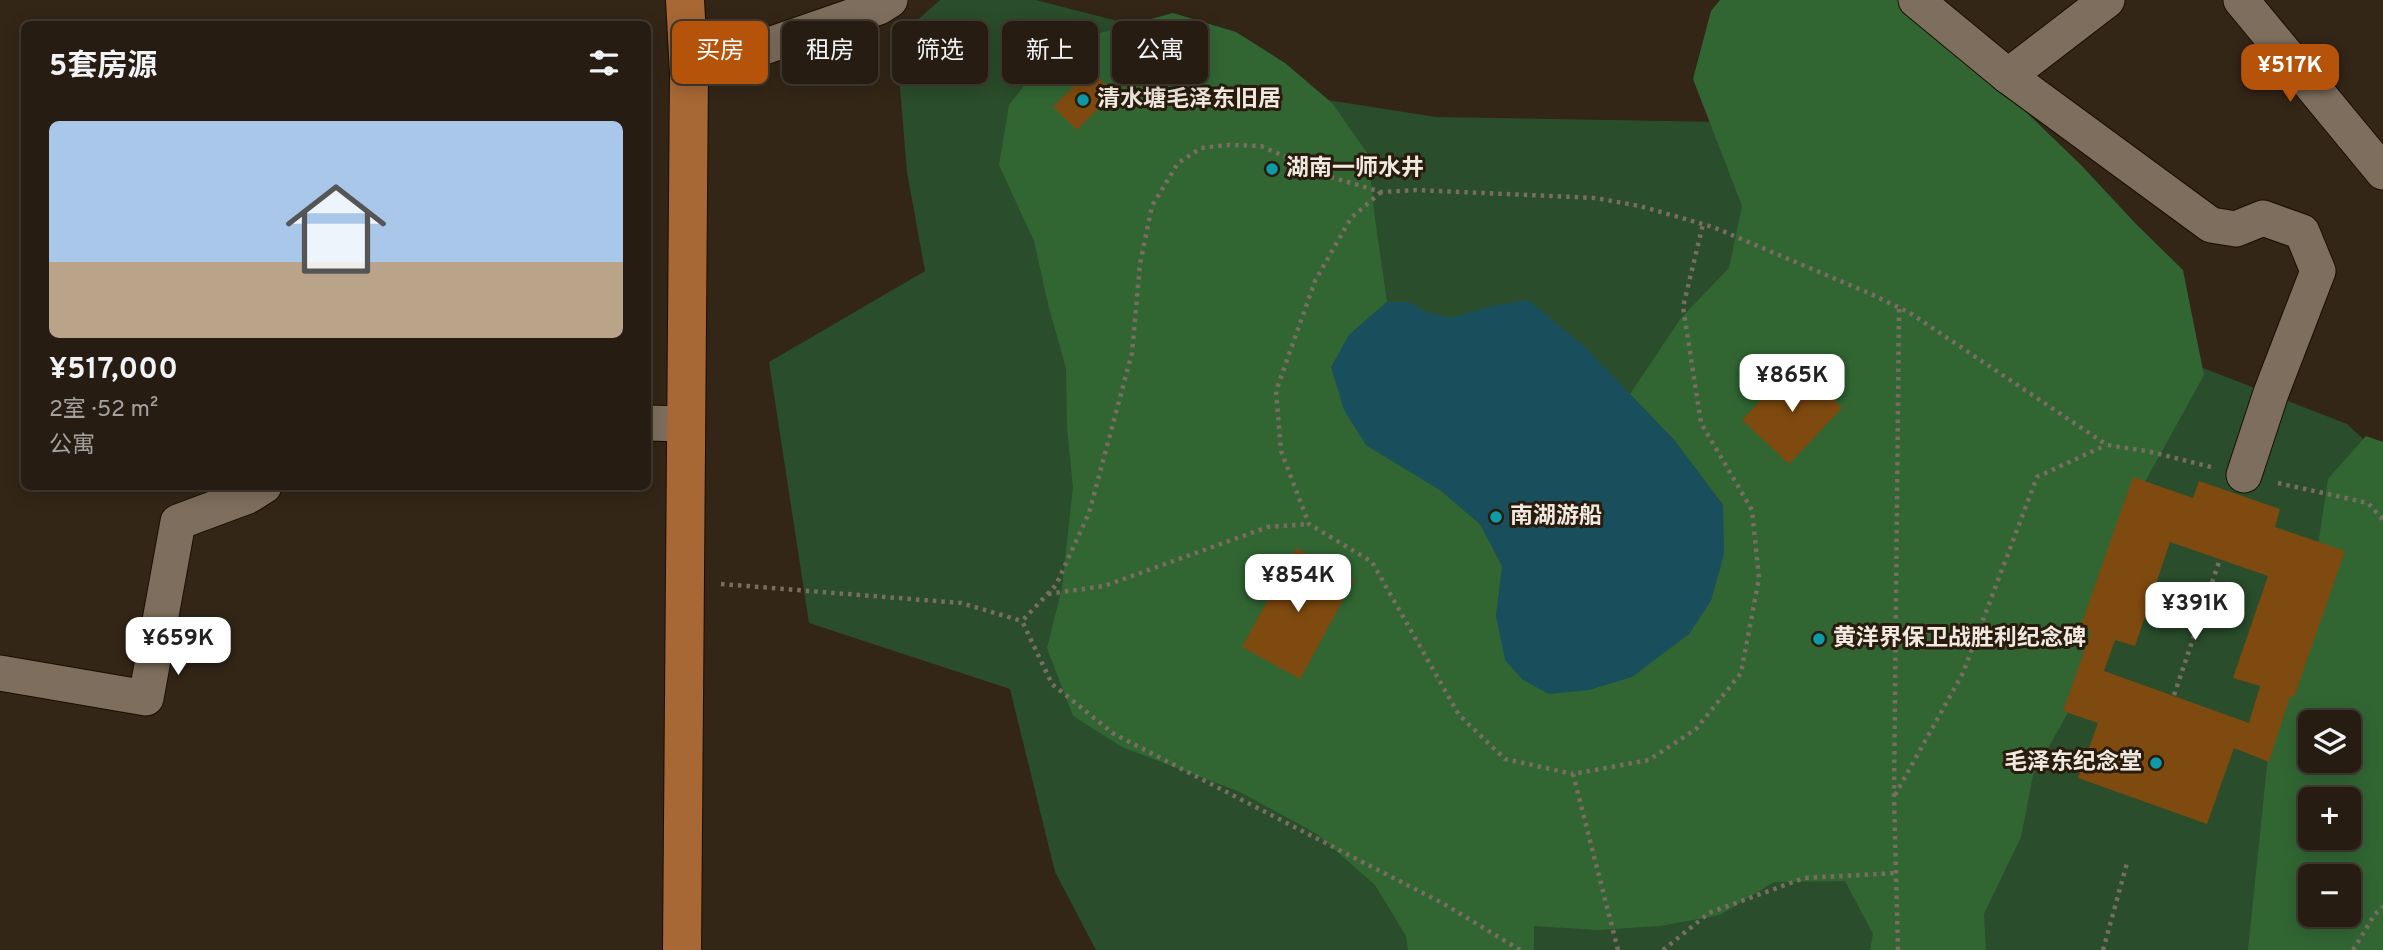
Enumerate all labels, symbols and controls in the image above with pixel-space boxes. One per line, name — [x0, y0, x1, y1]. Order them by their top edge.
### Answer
chip: 买房 — [672, 21, 768, 84]
chip: 租房 — [782, 21, 878, 84]
chip: 筛选 — [892, 21, 988, 84]
chip: 新上 — [1002, 21, 1098, 84]
chip: 公寓 — [1112, 21, 1208, 84]
icon: filters — [585, 44, 623, 82]
pin: ¥517K — [2241, 44, 2339, 104]
text: 5套房源 — [49, 49, 157, 86]
text: ¥517K — [2257, 52, 2323, 81]
place label: 清水塘毛泽东旧居 — [1097, 86, 1281, 115]
marker: 清水塘毛泽东旧居 — [1075, 92, 1091, 108]
place label: 湖南一师水井 — [1286, 155, 1424, 184]
marker: 湖南一师水井 — [1264, 161, 1280, 177]
icon: home — [273, 166, 399, 292]
text: ¥517,000 — [49, 352, 178, 389]
pin: ¥865K — [1743, 354, 1841, 414]
text: ¥865K — [1756, 362, 1828, 391]
text: 2室 · 52 m² — [49, 396, 158, 425]
text: 公寓 — [49, 432, 95, 461]
place label: 南湖游船 — [1510, 503, 1602, 532]
marker: 南湖游船 — [1488, 509, 1504, 525]
pin: ¥854K — [1249, 554, 1347, 614]
text: ¥854K — [1261, 562, 1335, 591]
pin: ¥391K — [2146, 582, 2244, 642]
text: ¥391K — [2161, 590, 2229, 619]
pin: ¥659K — [129, 618, 227, 677]
text: ¥659K — [142, 625, 214, 654]
place label: 黄洋界保卫战胜利纪念碑 — [1833, 625, 2086, 654]
marker: 黄洋界保卫战胜利纪念碑 — [1811, 631, 1827, 647]
map controls — [2298, 710, 2361, 927]
button: layers — [2298, 710, 2361, 773]
place label: 毛泽东纪念堂 — [2004, 749, 2142, 778]
marker: 毛泽东纪念堂 — [2148, 755, 2164, 771]
button: + — [2298, 787, 2361, 850]
button: − — [2298, 864, 2361, 927]

